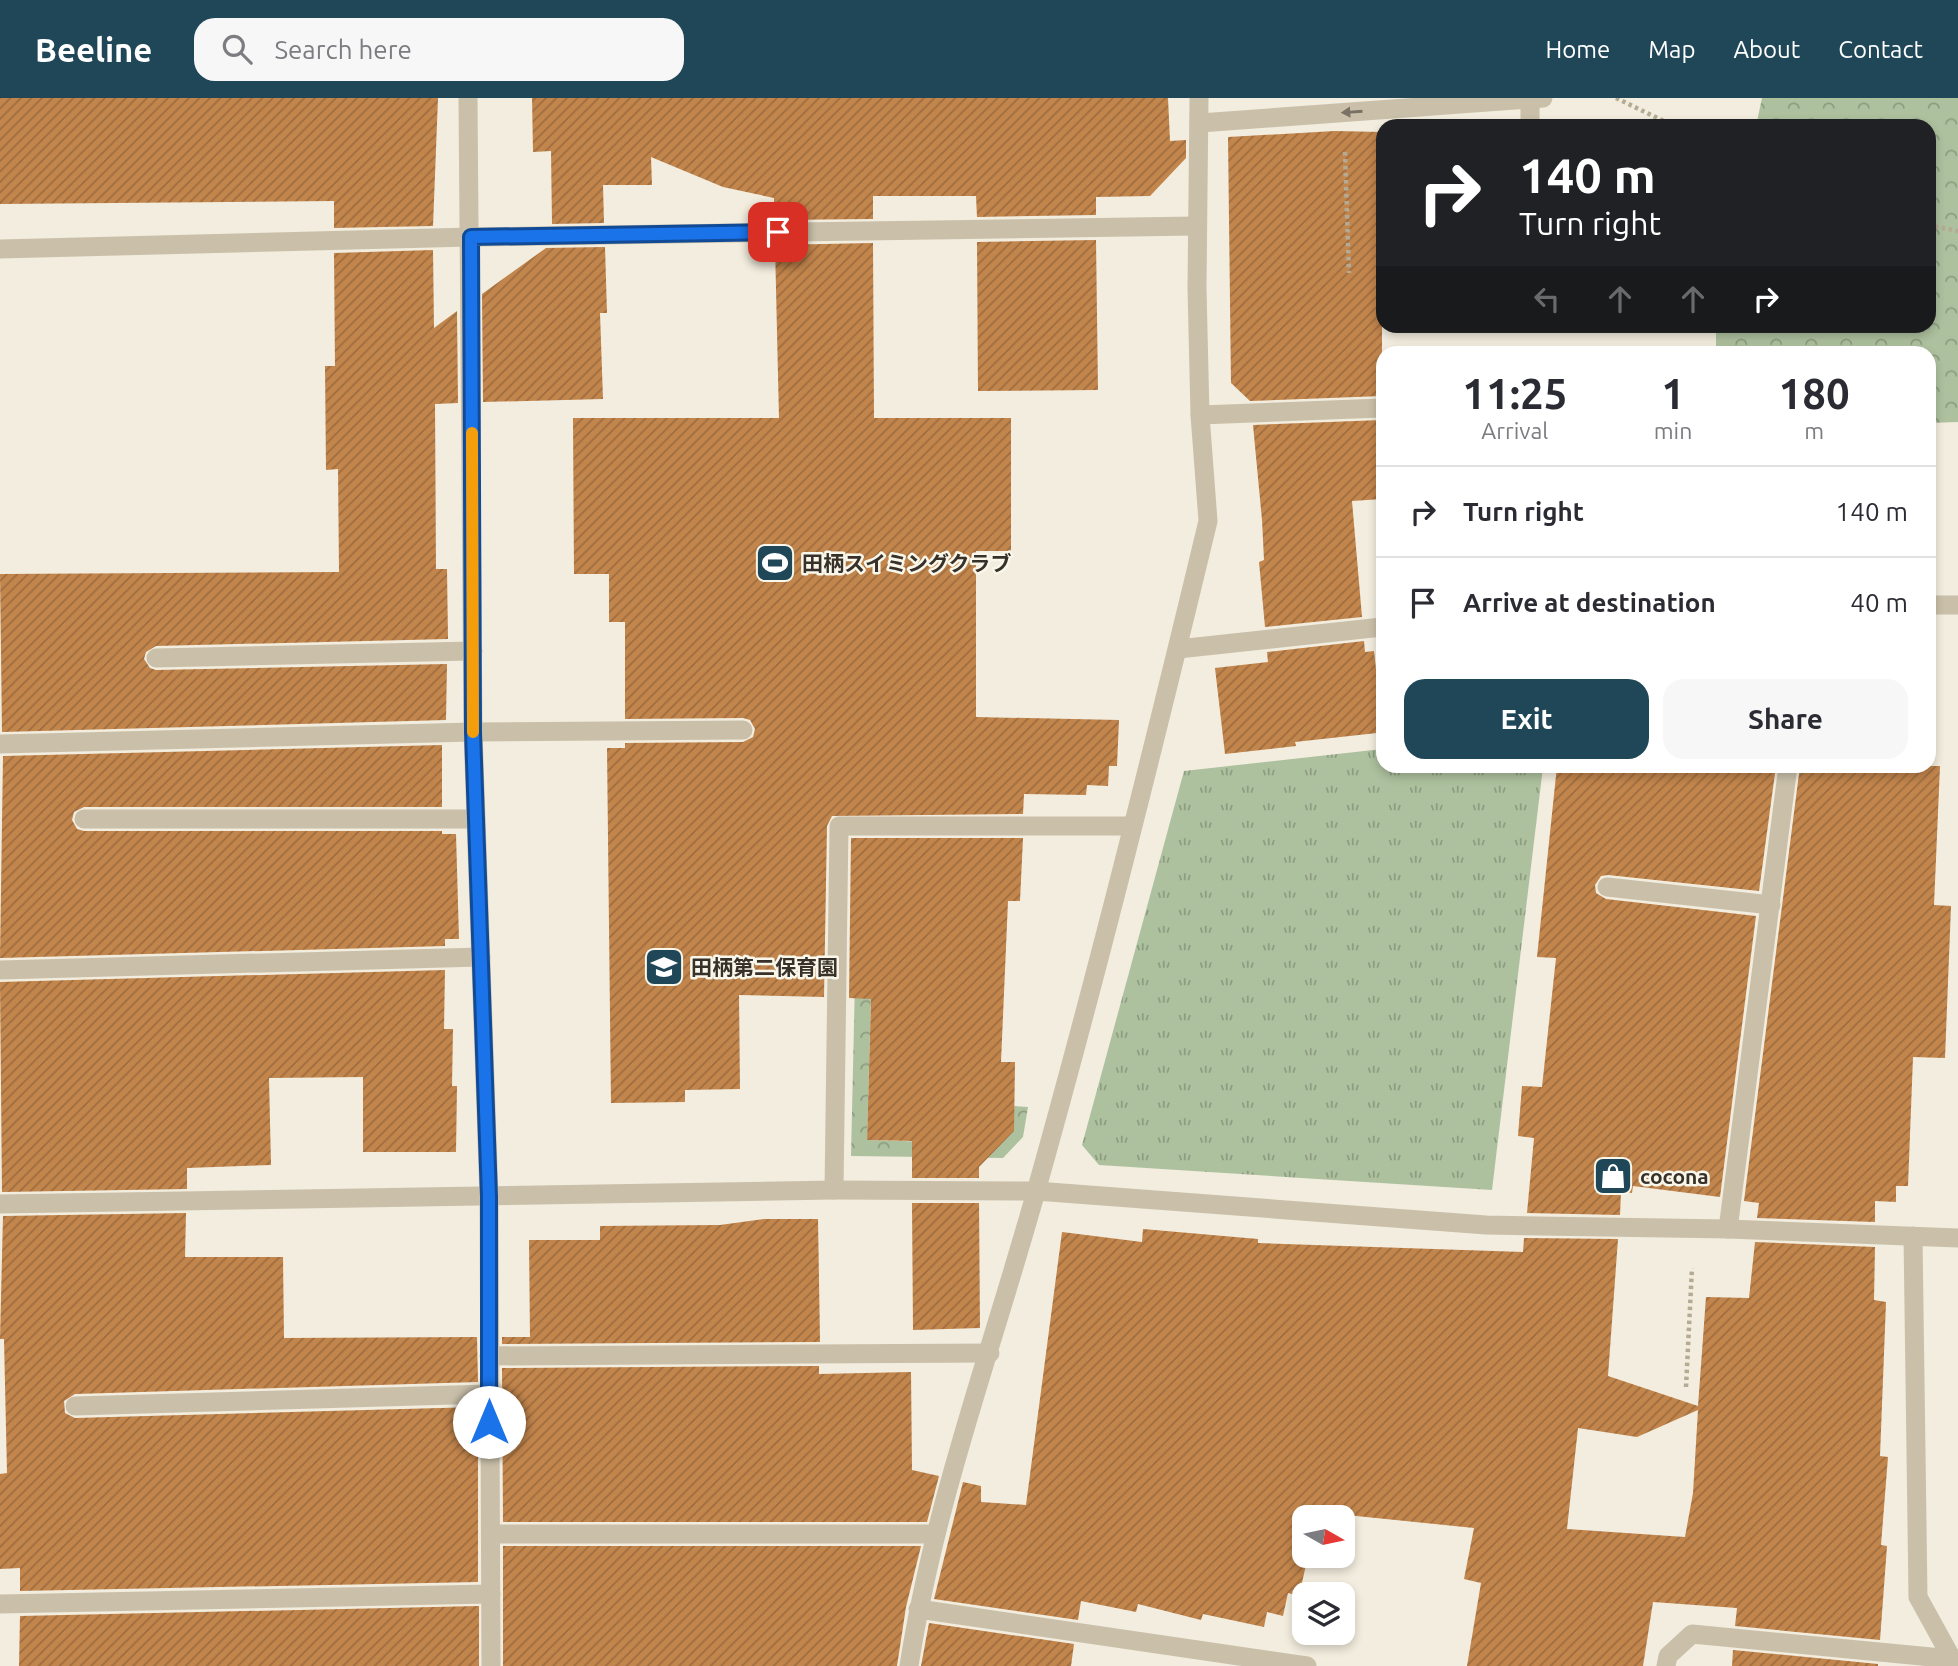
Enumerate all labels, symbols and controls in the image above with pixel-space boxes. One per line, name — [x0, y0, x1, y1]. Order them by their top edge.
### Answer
search box — [194, 18, 684, 81]
icon: search — [218, 30, 256, 68]
text: Beeline — [35, 31, 152, 68]
text: Search here — [274, 35, 412, 64]
text: Home — [1545, 36, 1610, 63]
text: Map — [1648, 36, 1695, 63]
text: About — [1733, 36, 1800, 63]
text: Contact — [1838, 36, 1923, 63]
one-way arrow — [1341, 107, 1363, 118]
icon: right — [1404, 147, 1495, 238]
text: 140 m — [1519, 147, 1656, 202]
pin — [748, 202, 808, 262]
text: Turn right — [1519, 205, 1661, 241]
icon: arrive — [759, 213, 797, 251]
icon: left — [1528, 280, 1566, 318]
icon: ahead — [1601, 280, 1639, 318]
icon: ahead — [1674, 280, 1712, 318]
icon: right — [1747, 280, 1785, 318]
text: 11:25 — [1462, 370, 1567, 417]
text: 1 — [1661, 370, 1685, 417]
text: 180 — [1779, 370, 1850, 417]
text: Arrival — [1481, 418, 1548, 443]
text: min — [1654, 418, 1692, 443]
text: m — [1804, 418, 1824, 443]
icon: right — [1404, 493, 1442, 531]
text: Turn right — [1463, 497, 1584, 526]
text: 140 m — [1836, 497, 1908, 526]
sports icon: 田柄スイミングクラブ — [754, 542, 796, 584]
place label: 田柄スイミングクラブ — [802, 551, 1012, 575]
icon: arrive — [1404, 584, 1442, 622]
text: Arrive at destination — [1463, 588, 1716, 617]
text: 40 m — [1850, 588, 1908, 617]
button: Exit — [1404, 679, 1649, 759]
button: Share — [1663, 679, 1908, 759]
school or university icon: 田柄第二保育園 — [643, 946, 685, 988]
place label: 田柄第二保育園 — [691, 955, 838, 979]
shop icon: cocona — [1592, 1155, 1634, 1197]
place label: cocona — [1640, 1164, 1709, 1188]
position arrow — [452, 1385, 526, 1459]
north arrow — [1292, 1505, 1354, 1568]
map controls — [1292, 1505, 1355, 1645]
button: layers — [1292, 1582, 1355, 1645]

